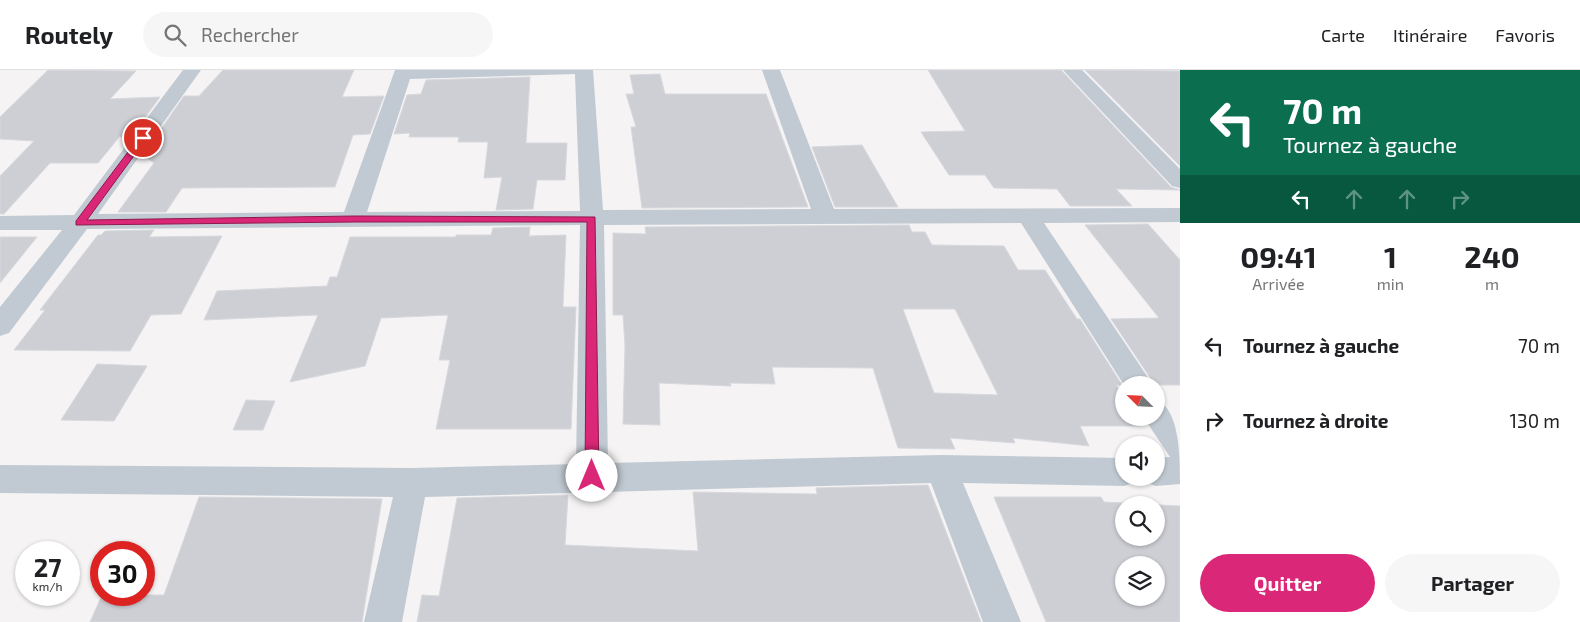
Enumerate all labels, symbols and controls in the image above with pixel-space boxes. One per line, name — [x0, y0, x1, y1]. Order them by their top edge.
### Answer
search box — [143, 12, 493, 57]
text: Routely — [25, 20, 113, 49]
icon: search — [161, 21, 189, 49]
text: Rechercher — [201, 23, 299, 46]
text: Carte — [1321, 24, 1365, 46]
text: Itinéraire — [1393, 24, 1467, 46]
text: Favoris — [1495, 24, 1555, 46]
text: 70 m — [1283, 89, 1362, 131]
icon: left — [1200, 90, 1265, 155]
pin — [122, 117, 164, 159]
icon: arrive — [129, 124, 157, 152]
text: Tournez à gauche — [1283, 131, 1457, 157]
icon: left — [1287, 185, 1315, 213]
icon: ahead — [1340, 185, 1368, 213]
icon: ahead — [1393, 185, 1421, 213]
icon: right — [1446, 185, 1474, 213]
text: 09:41 — [1240, 238, 1317, 274]
text: 1 — [1384, 238, 1397, 274]
text: 240 — [1464, 238, 1520, 274]
text: Arrivée — [1252, 274, 1305, 293]
text: min — [1377, 274, 1404, 293]
text: m — [1485, 274, 1499, 293]
icon: left — [1200, 332, 1228, 360]
text: Tournez à gauche — [1243, 334, 1399, 357]
text: 70 m — [1518, 334, 1560, 357]
north arrow — [1115, 376, 1165, 426]
map controls — [1115, 376, 1165, 606]
icon: right — [1200, 407, 1228, 435]
text: Tournez à droite — [1243, 409, 1389, 432]
text: 130 m — [1510, 409, 1560, 432]
button: sound — [1115, 436, 1165, 486]
position arrow — [565, 449, 617, 501]
button: search — [1115, 496, 1165, 546]
speed limit sign: 30 — [90, 541, 155, 606]
text: 27 — [34, 552, 61, 582]
button: Quitter — [1200, 554, 1375, 612]
button: Partager — [1385, 554, 1560, 612]
button: layers — [1115, 556, 1165, 606]
text: km/h — [33, 579, 62, 593]

